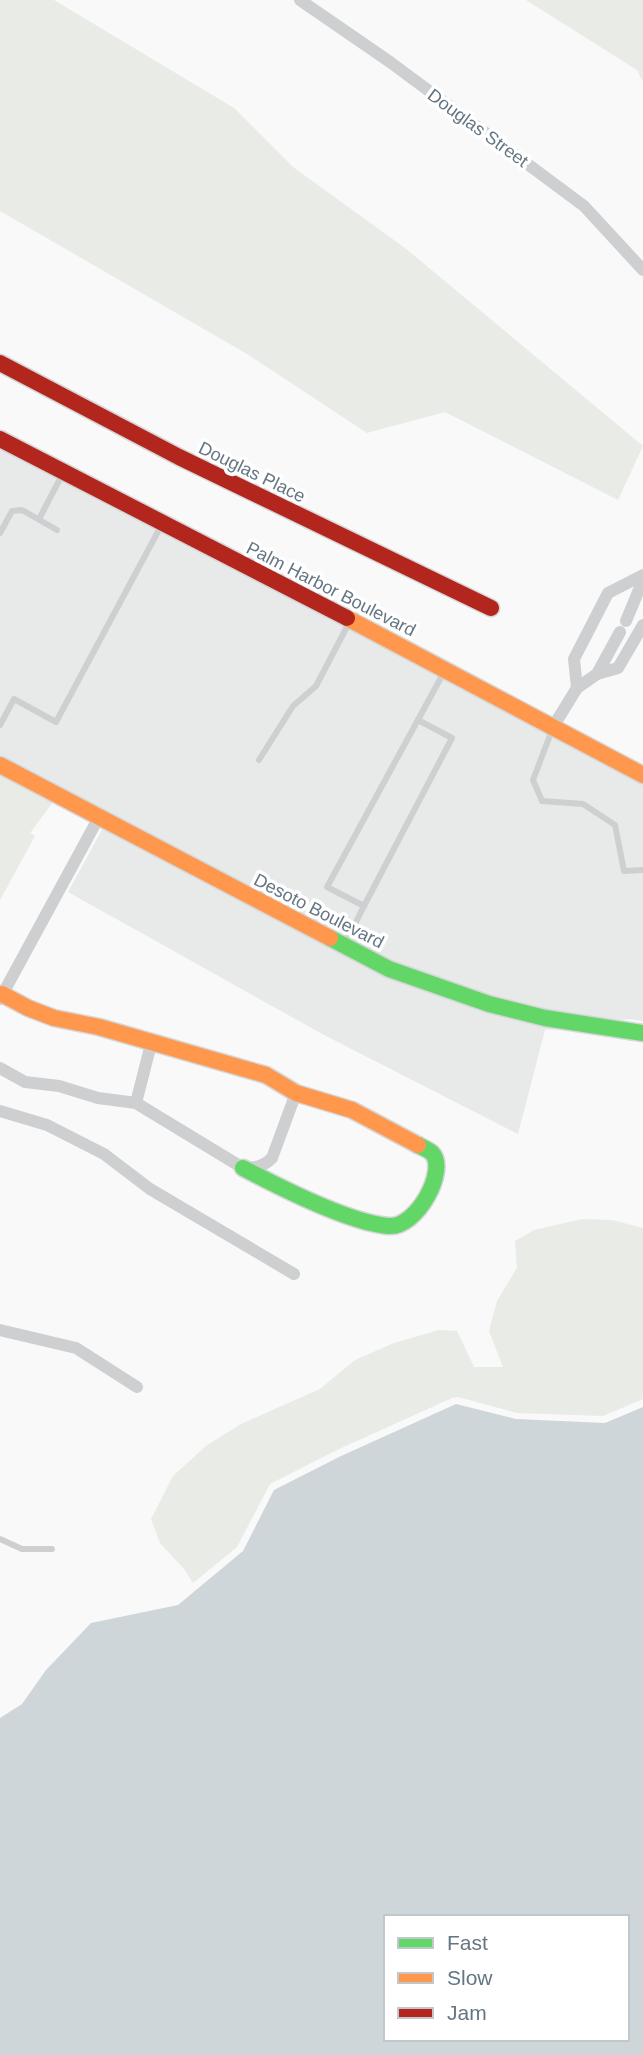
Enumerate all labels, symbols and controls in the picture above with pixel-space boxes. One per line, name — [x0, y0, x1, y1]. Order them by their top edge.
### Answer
street label: Douglas Street — [424, 85, 532, 171]
street label: Douglas Place — [195, 438, 309, 506]
street label: Palm Harbor Boulevard — [243, 538, 419, 640]
street label: Desoto Boulevard — [251, 870, 387, 952]
legend — [384, 1915, 629, 2041]
text: Fast — [447, 1931, 488, 1954]
text: Slow — [447, 1966, 493, 1989]
text: Jam — [447, 2001, 487, 2024]

